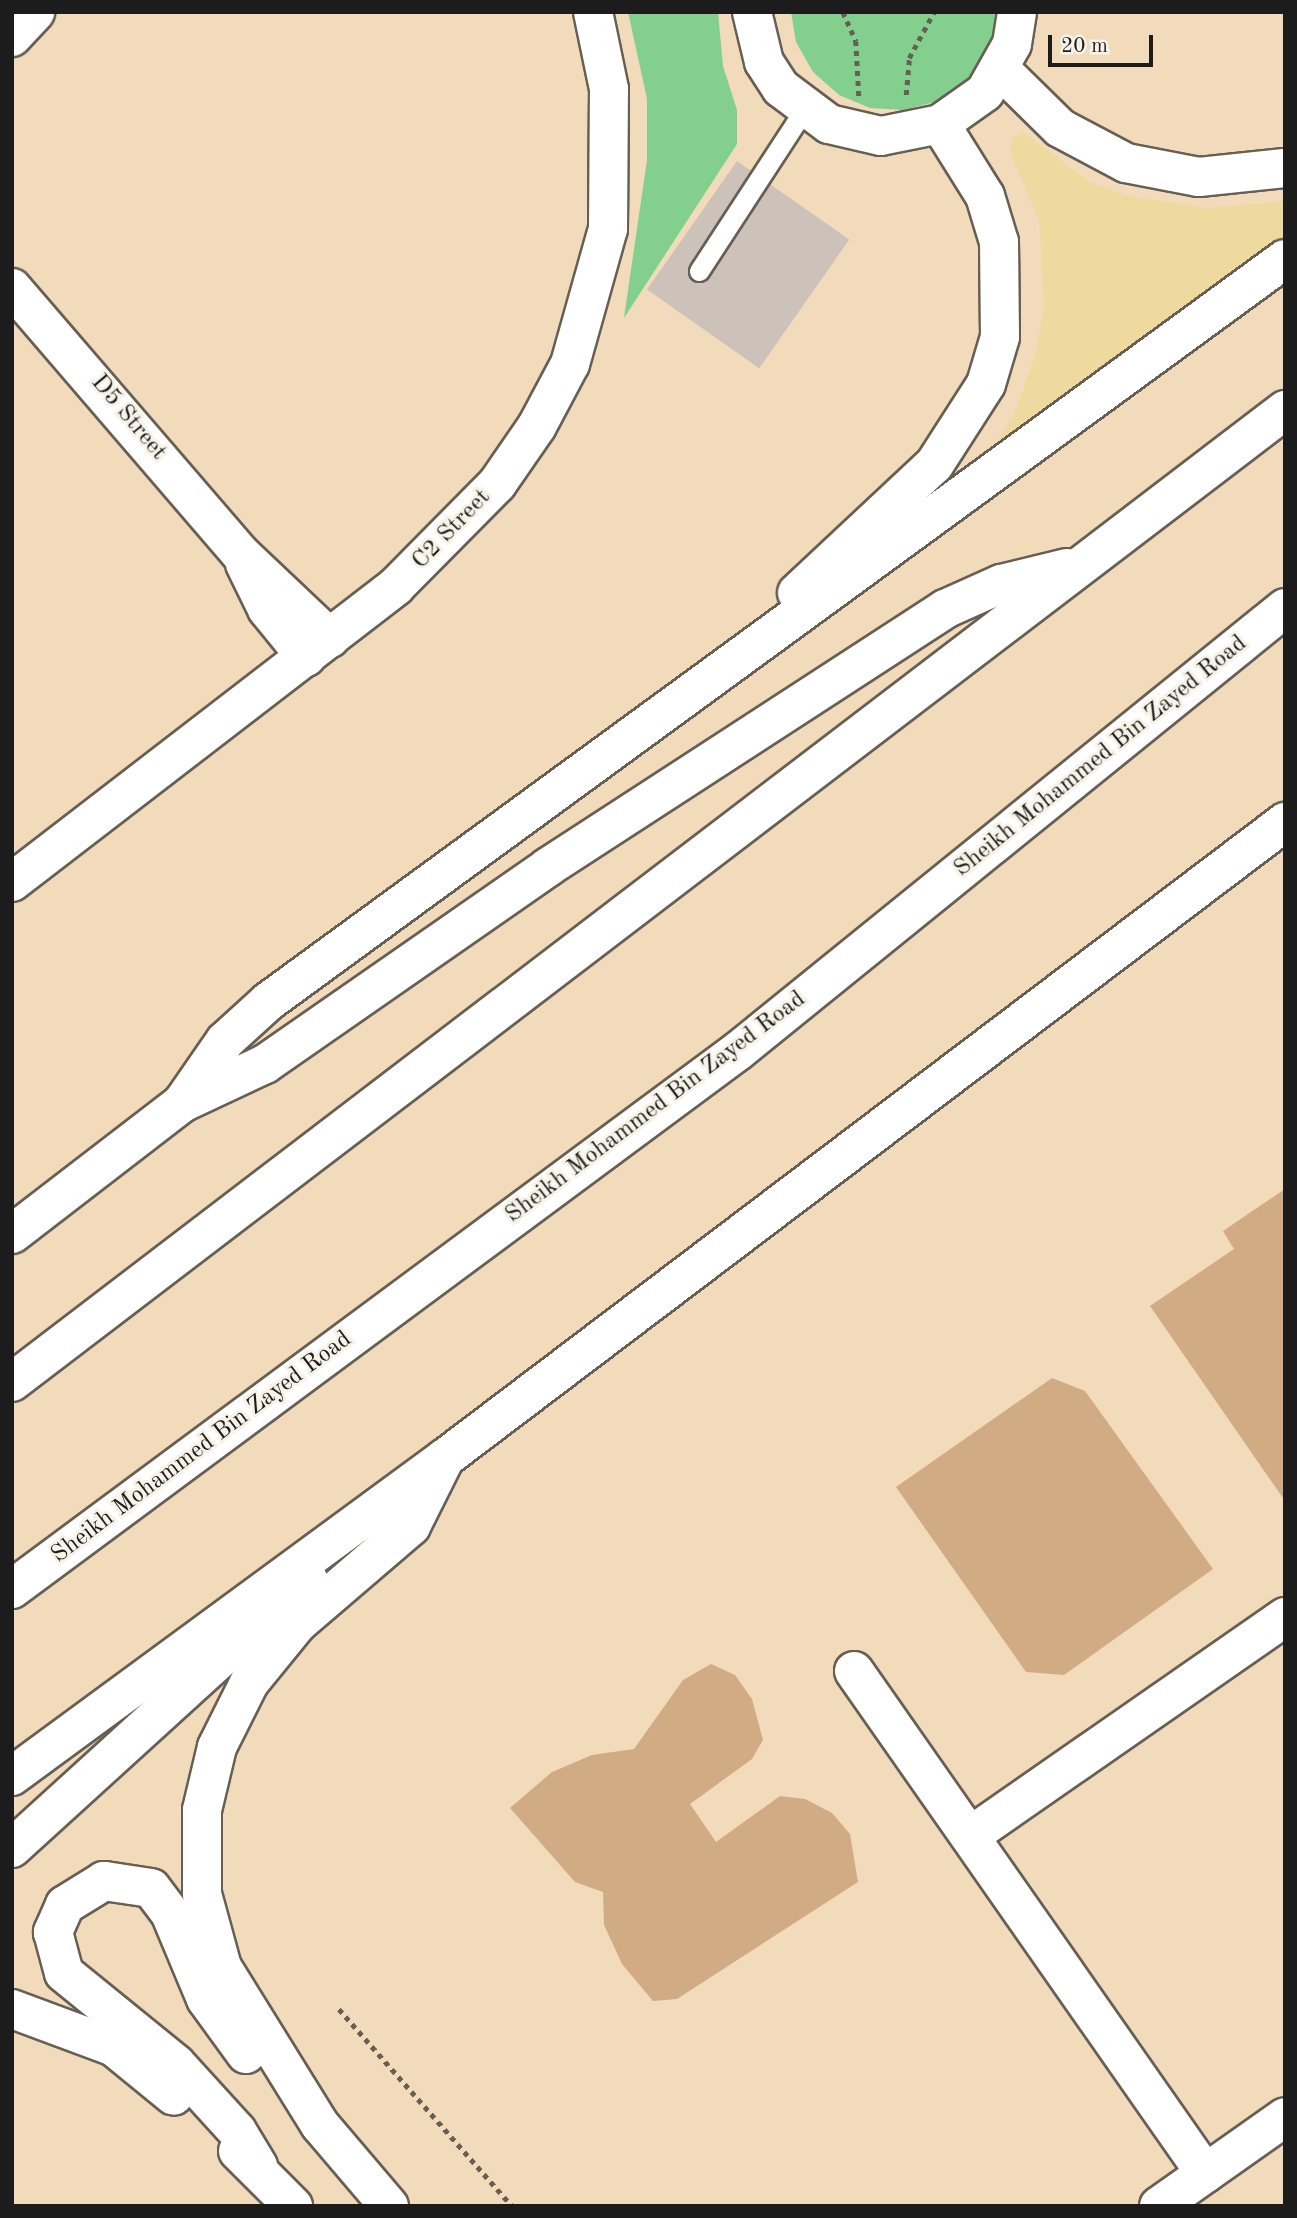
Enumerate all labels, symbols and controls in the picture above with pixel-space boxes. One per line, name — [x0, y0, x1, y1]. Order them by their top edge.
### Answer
scale bar — [1052, 21, 1157, 65]
text: 20 m — [1061, 36, 1108, 57]
street label: D5 Street — [84, 369, 172, 467]
street label: C2 Street — [407, 484, 497, 576]
street label: Sheikh Mohammed Bin Zayed Road — [949, 630, 1253, 884]
street label: Sheikh Mohammed Bin Zayed Road — [500, 986, 812, 1230]
street label: Sheikh Mohammed Bin Zayed Road — [46, 1326, 358, 1570]

